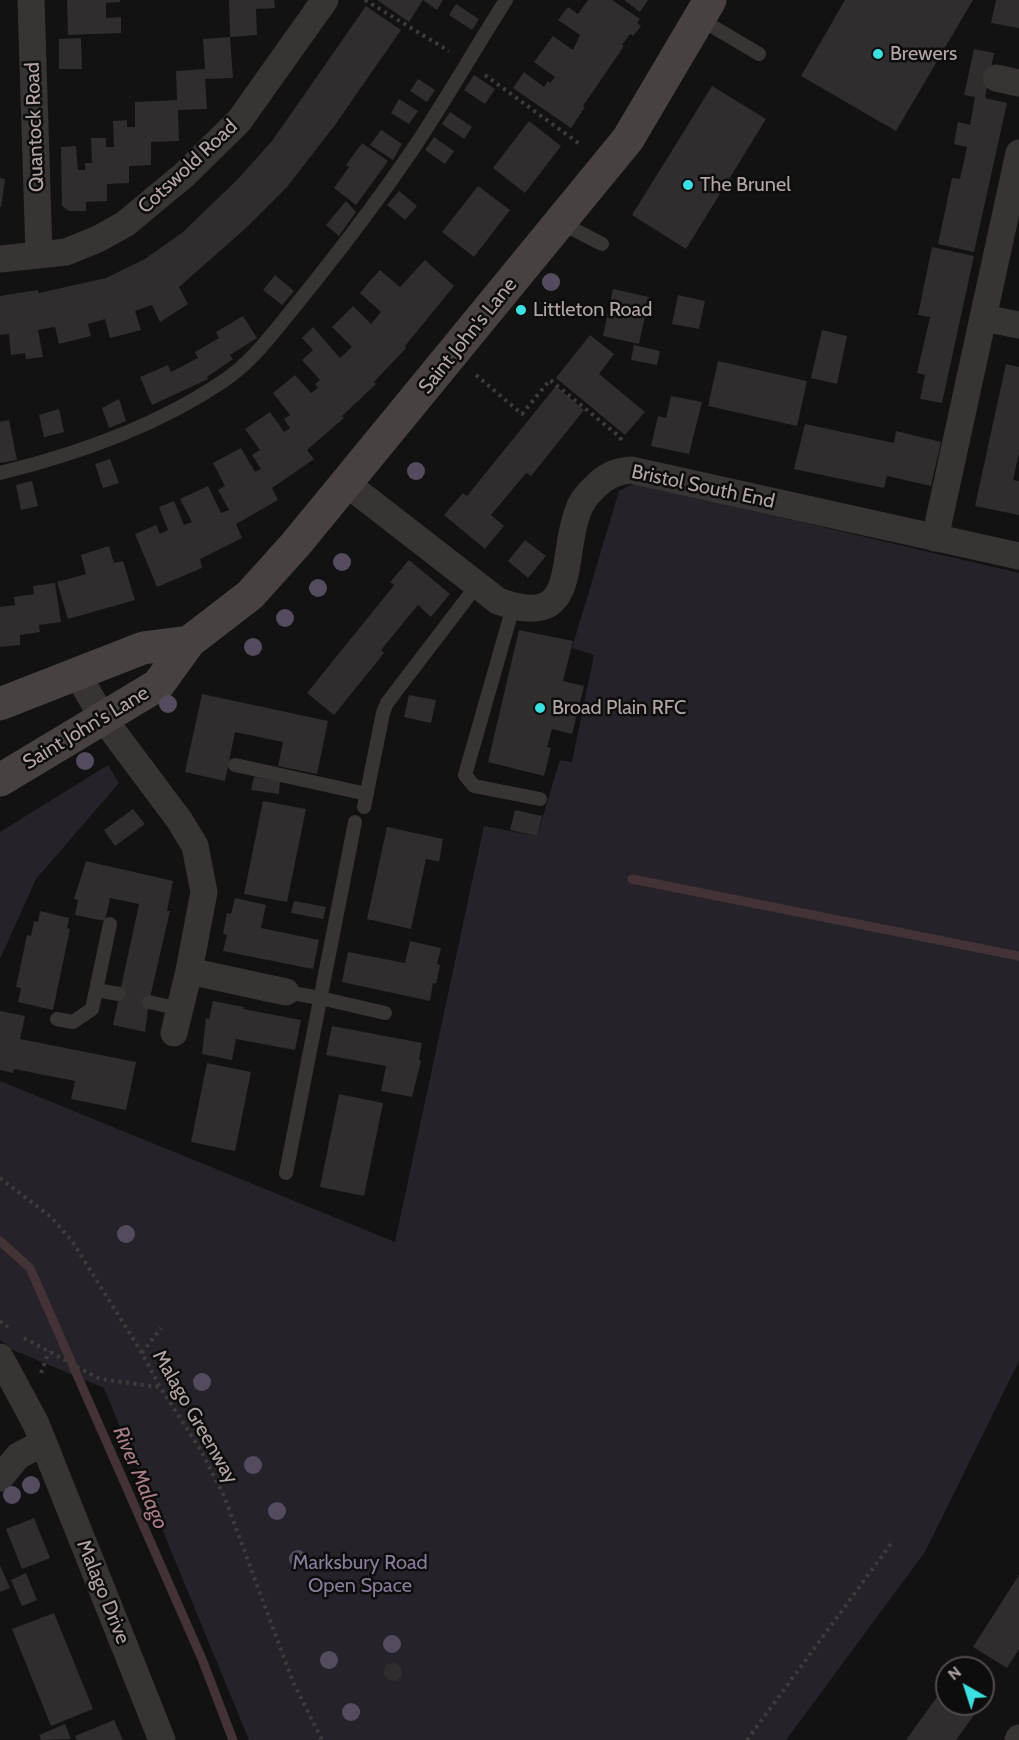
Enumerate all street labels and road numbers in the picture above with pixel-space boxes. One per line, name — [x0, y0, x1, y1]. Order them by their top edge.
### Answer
street label: Quantock Road — [21, 62, 49, 192]
street label: Cotswold Road — [133, 115, 243, 219]
street label: Saint John's Lane — [414, 273, 522, 399]
street label: Bristol South End — [629, 460, 777, 514]
street label: Saint John's Lane — [19, 681, 153, 775]
street label: Malago Greenway — [147, 1346, 243, 1488]
street label: Malago Drive — [71, 1536, 135, 1648]

